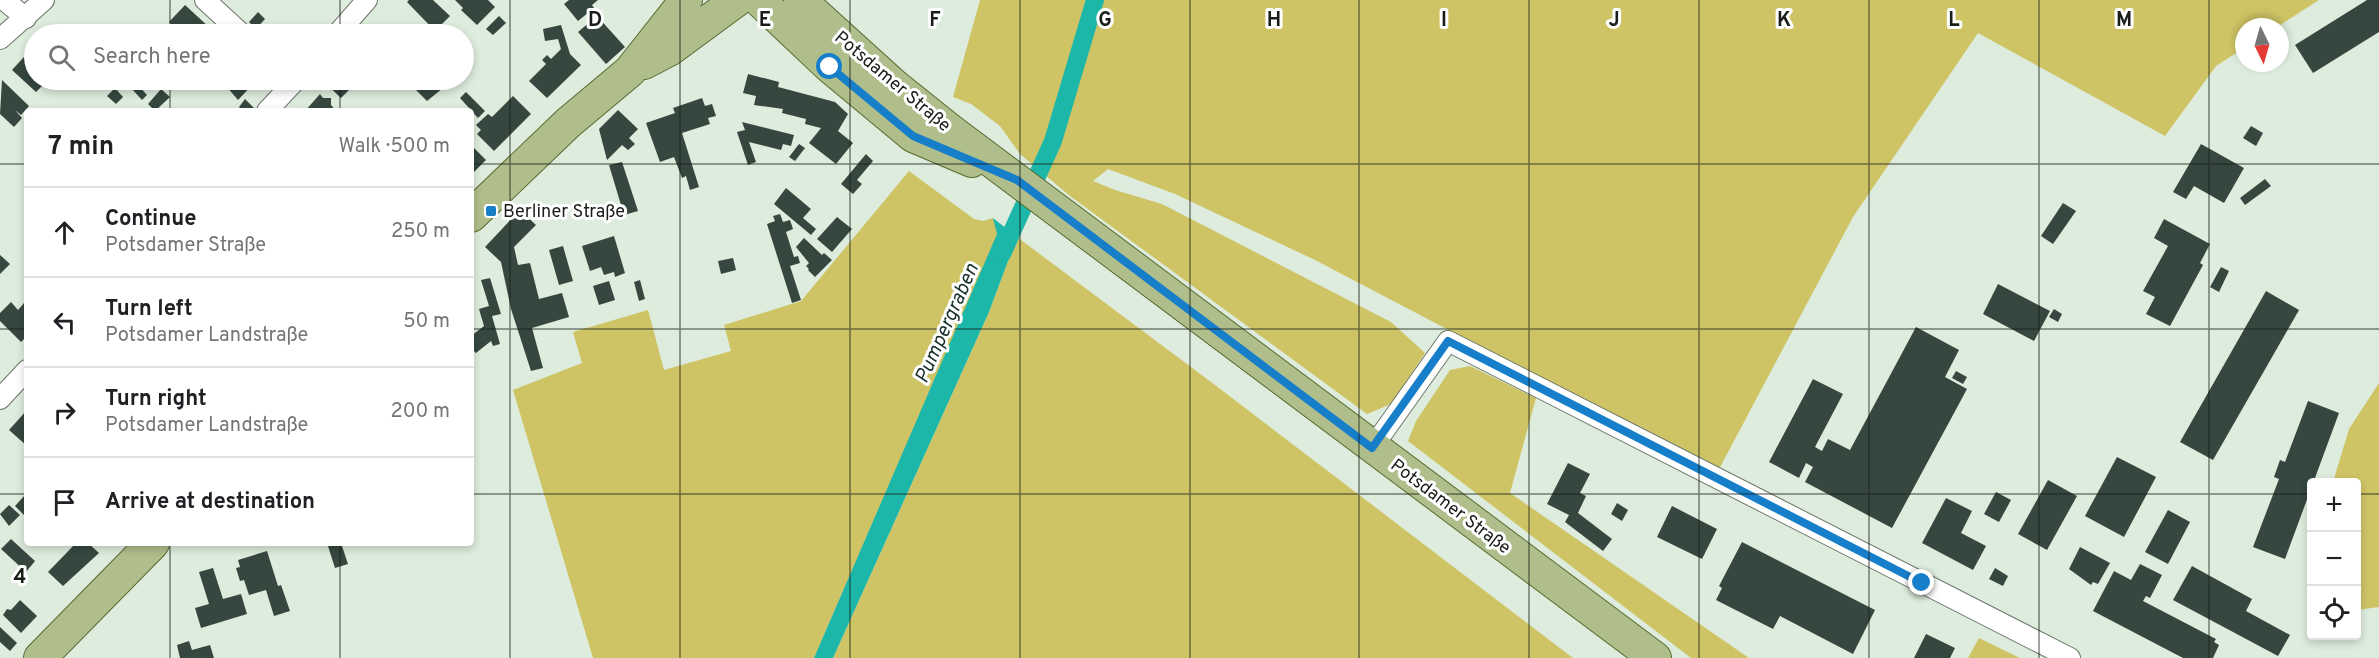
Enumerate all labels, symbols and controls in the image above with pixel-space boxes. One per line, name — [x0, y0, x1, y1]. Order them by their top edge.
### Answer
text: D — [588, 8, 602, 34]
text: E — [759, 8, 771, 34]
text: F — [929, 8, 941, 34]
text: G — [1098, 8, 1112, 34]
text: H — [1267, 8, 1281, 34]
text: I — [1441, 8, 1447, 34]
text: J — [1608, 8, 1620, 34]
text: K — [1777, 8, 1791, 34]
text: L — [1948, 8, 1960, 34]
text: M — [2116, 8, 2132, 34]
north arrow — [2235, 18, 2289, 72]
search box — [24, 24, 474, 90]
street label: Potsdamer Straße — [829, 27, 955, 138]
icon: search — [45, 41, 78, 74]
text: Search here — [93, 44, 211, 71]
route start — [816, 53, 842, 79]
text: 7 min — [48, 131, 114, 164]
text: Walk · 500 m — [338, 134, 450, 160]
place label: Berliner Straße — [503, 201, 625, 224]
marker: Berliner Straße — [484, 204, 498, 218]
text: Continue — [105, 206, 196, 233]
icon: ahead — [48, 216, 81, 249]
text: 250 m — [391, 219, 450, 245]
text: Potsdamer Straße — [105, 233, 266, 259]
water label: Pumpergraben — [910, 260, 986, 388]
text: Turn left — [105, 296, 193, 323]
icon: left — [48, 306, 81, 339]
text: 50 m — [403, 309, 450, 335]
text: Potsdamer Landstraße — [105, 323, 308, 349]
text: Turn right — [105, 386, 207, 413]
icon: right — [48, 396, 81, 429]
text: 200 m — [391, 399, 450, 425]
text: Potsdamer Landstraße — [105, 413, 308, 439]
street label: Potsdamer Straße — [1385, 454, 1515, 560]
map controls — [2307, 478, 2361, 640]
button: + — [2307, 478, 2361, 532]
icon: arrive — [48, 486, 81, 519]
text: Arrive at destination — [105, 489, 315, 516]
button: − — [2307, 532, 2361, 586]
text: 4 — [14, 565, 26, 591]
route end — [1908, 569, 1934, 595]
button: locate — [2307, 586, 2361, 640]

